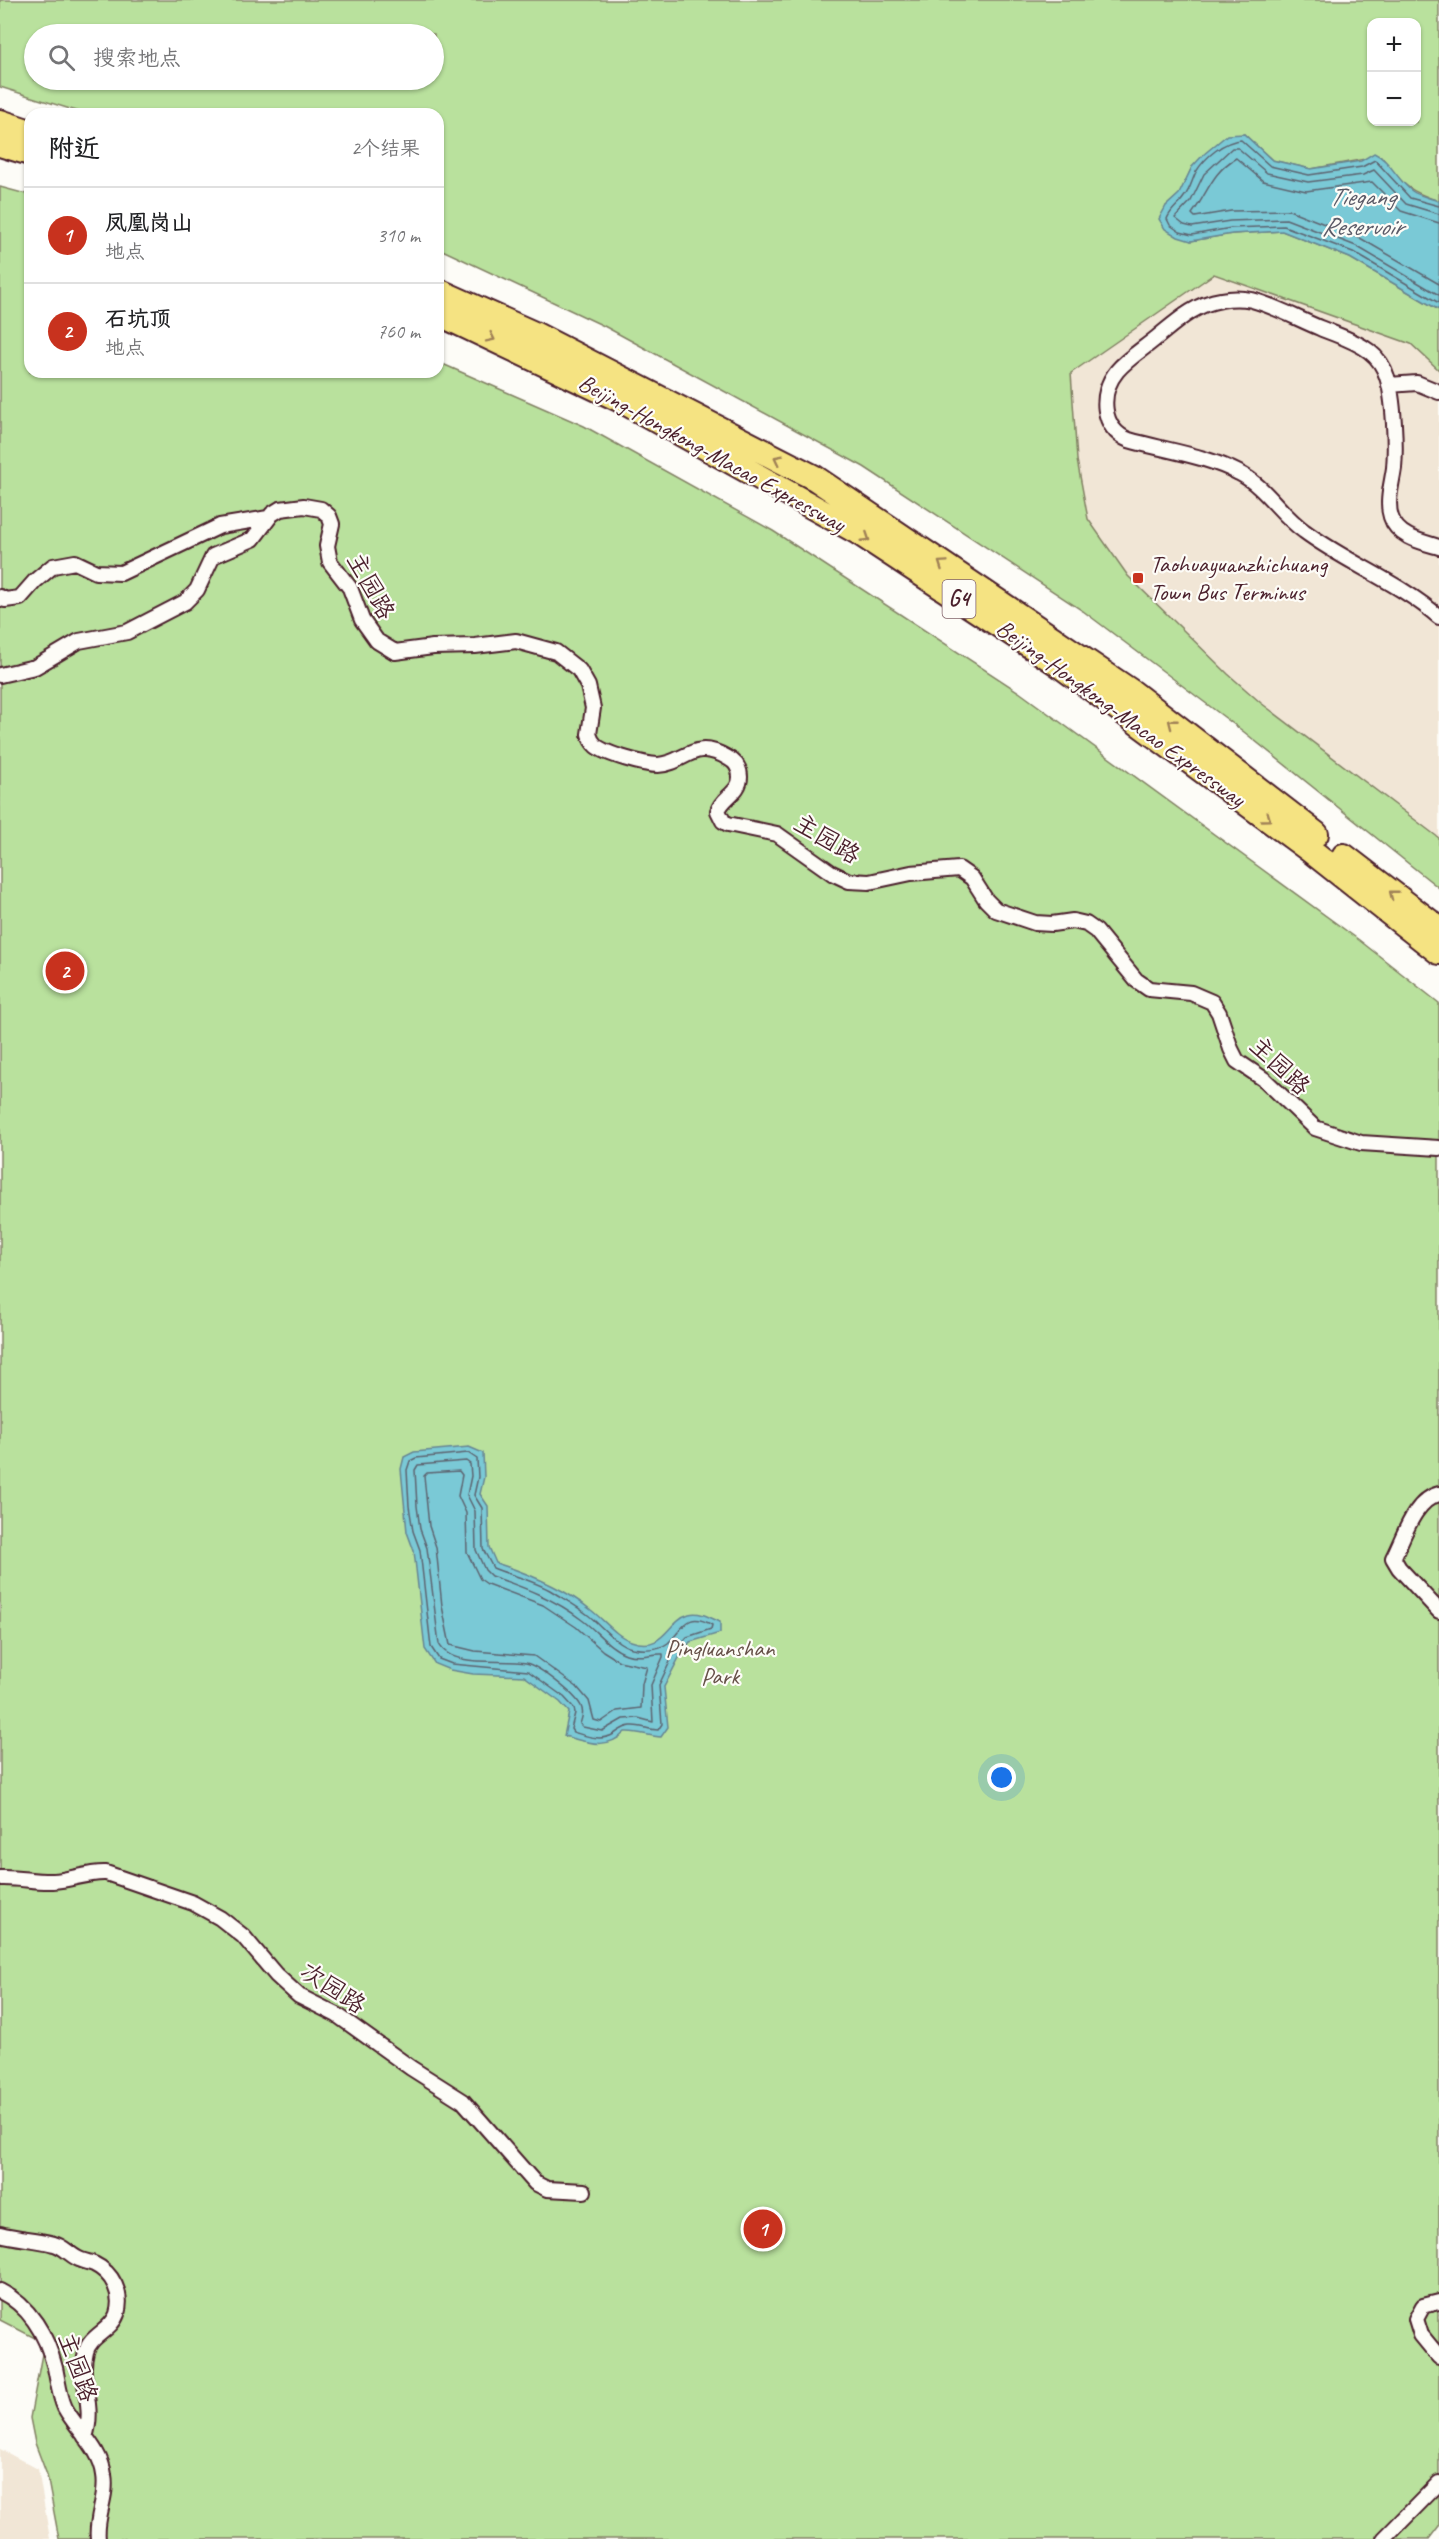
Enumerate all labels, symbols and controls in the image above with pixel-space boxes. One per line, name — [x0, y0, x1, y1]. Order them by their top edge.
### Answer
map controls — [1367, 18, 1421, 126]
button: + — [1367, 18, 1421, 72]
search box — [24, 24, 444, 90]
icon: search — [45, 41, 78, 74]
text: 搜索地点 — [93, 44, 181, 72]
button: − — [1367, 72, 1421, 126]
text: 附近 — [48, 132, 100, 165]
text: 2个结果 — [351, 136, 420, 161]
water label: Tiegang Reservoir — [1322, 180, 1407, 243]
text: 凤凰岗山 — [105, 209, 193, 237]
text: 1 — [63, 223, 72, 248]
text: 310 m — [377, 223, 420, 248]
text: 地点 — [105, 239, 145, 264]
text: 石坑顶 — [105, 305, 171, 333]
text: 2 — [63, 319, 72, 344]
text: 760 m — [377, 319, 420, 344]
one-way arrow — [484, 330, 495, 342]
text: 地点 — [105, 335, 145, 360]
street label: Beijing-Hongkong-Macao Expressway — [573, 367, 852, 540]
one-way arrow — [774, 455, 785, 467]
one-way arrow — [860, 531, 871, 542]
street label: 主园路 — [340, 547, 402, 625]
place label: Taohuayuanzhichuang Town Bus Terminus — [1150, 549, 1329, 607]
one-way arrow — [938, 560, 949, 571]
marker: Taohuayuanzhichuang Town Bus Terminus — [1131, 571, 1145, 585]
road number: G4 — [942, 580, 976, 618]
street label: Beijing-Hongkong-Macao Expressway — [991, 613, 1253, 814]
one-way arrow — [1167, 720, 1178, 731]
street label: 主园路 — [788, 808, 866, 870]
one-way arrow — [1260, 811, 1271, 822]
one-way arrow — [1388, 890, 1399, 901]
pin: 2 — [46, 948, 84, 994]
street label: 主园路 — [1243, 1030, 1317, 1102]
park label: Pingluanshan Park — [665, 1633, 776, 1691]
your location — [987, 1763, 1016, 1792]
street label: 次园路 — [295, 1956, 371, 2020]
pin: 1 — [744, 2206, 783, 2252]
street label: 主园路 — [52, 2328, 104, 2406]

